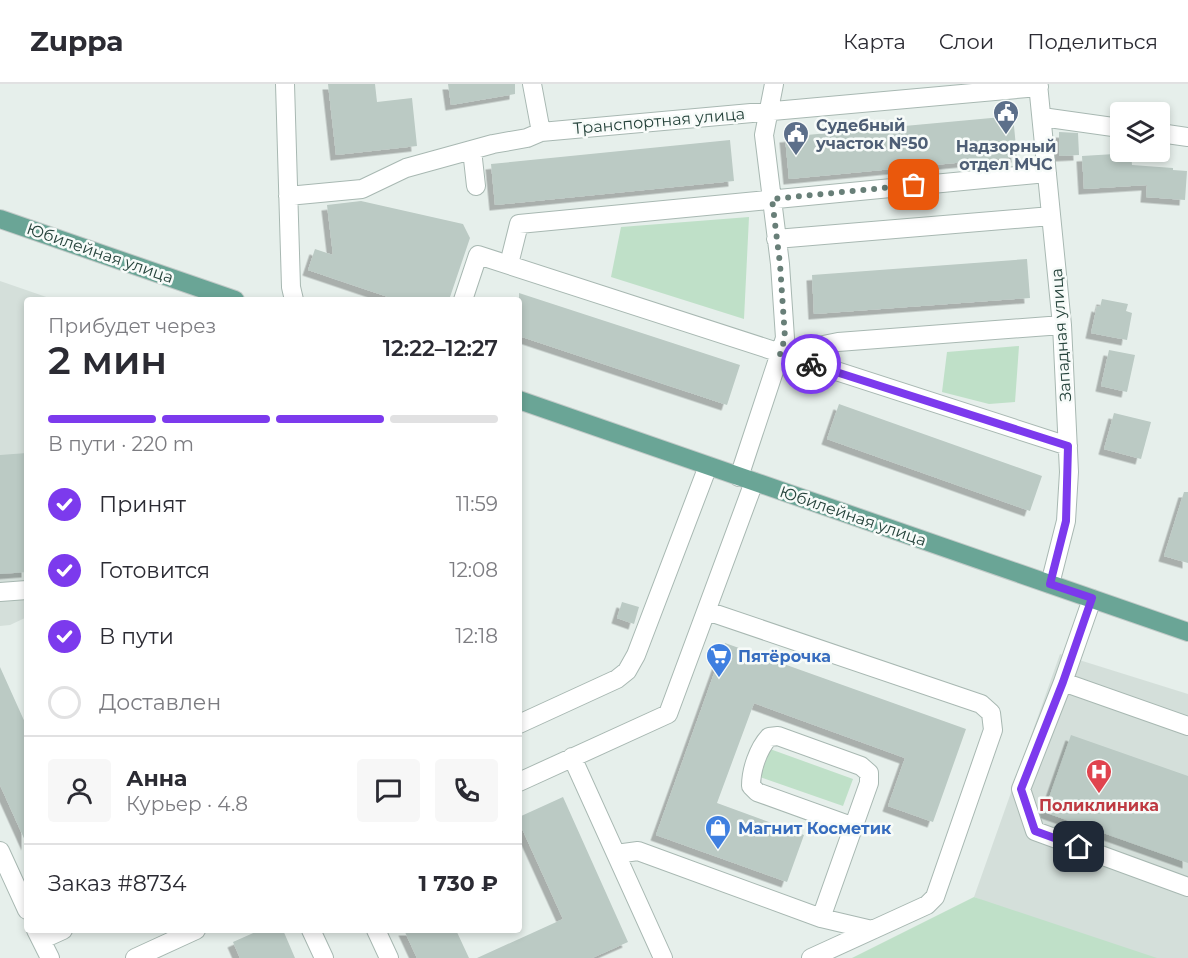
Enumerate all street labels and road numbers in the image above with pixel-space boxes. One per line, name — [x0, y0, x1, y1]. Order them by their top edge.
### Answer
street label: Транспортная улица — [572, 104, 746, 138]
street label: Юбилейная улица — [24, 219, 176, 287]
street label: Западная улица — [1047, 268, 1075, 402]
street label: Юбилейная улица — [777, 482, 929, 550]

